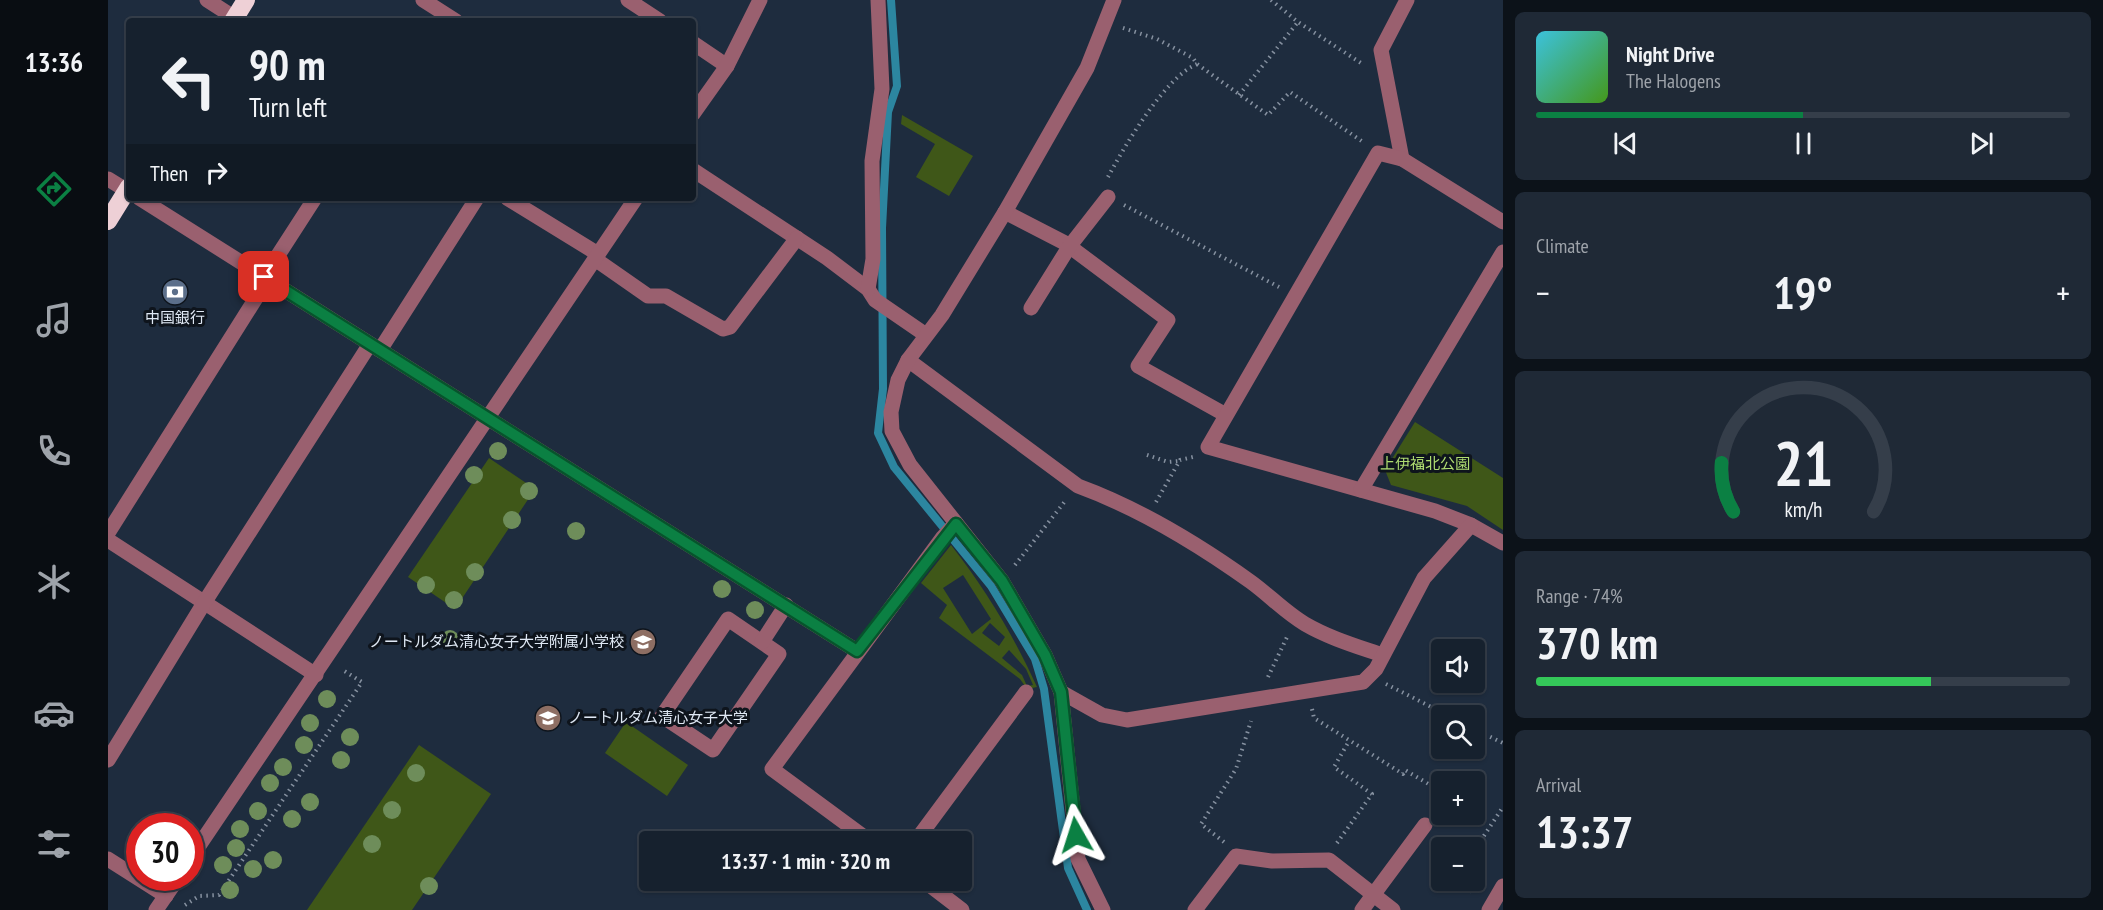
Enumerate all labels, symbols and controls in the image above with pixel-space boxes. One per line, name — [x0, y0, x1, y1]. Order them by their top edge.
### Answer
text: 90 m — [249, 37, 326, 92]
text: Night Drive — [1626, 40, 1715, 68]
icon: left — [150, 42, 228, 120]
text: 13:36 — [25, 45, 83, 79]
text: The Halogens — [1626, 68, 1721, 94]
text: Turn left — [249, 90, 327, 124]
icon: previous — [1609, 127, 1642, 160]
icon: pause — [1787, 127, 1820, 160]
icon: next — [1965, 127, 1998, 160]
icon: right — [200, 156, 233, 189]
text: Then — [150, 159, 188, 187]
icon: directions — [33, 168, 75, 210]
text: Climate — [1536, 233, 1589, 259]
pin — [238, 251, 289, 302]
icon: arrive — [247, 260, 280, 293]
text: 19° — [1773, 263, 1833, 321]
text: − — [1536, 271, 1550, 314]
text: + — [2056, 271, 2070, 314]
bank icon: 中国銀行 — [160, 277, 190, 307]
icon: music — [33, 299, 75, 341]
place label: 中国銀行 — [145, 308, 205, 327]
text: 21 — [1773, 422, 1833, 503]
icon: phone — [33, 430, 75, 472]
park label: 上伊福北公園 — [1380, 454, 1470, 473]
text: km/h — [1784, 495, 1822, 523]
icon: climate — [33, 561, 75, 603]
text: Range · 74% — [1536, 583, 1623, 609]
text: 370 km — [1536, 613, 1658, 671]
school or university icon: ノートルダム清心女子大学附属小学校 — [628, 627, 658, 657]
place label: ノートルダム清心女子大学附属小学校 — [369, 632, 624, 651]
map controls — [1431, 639, 1485, 891]
button: sound — [1431, 639, 1485, 693]
icon: car — [33, 692, 75, 734]
school or university icon: ノートルダム清心女子大学 — [533, 703, 563, 733]
button: search — [1431, 705, 1485, 759]
place label: ノートルダム清心女子大学 — [568, 708, 748, 727]
button: + — [1431, 771, 1485, 825]
text: Arrival — [1536, 772, 1581, 798]
text: 13:37 — [1536, 802, 1633, 860]
position arrow — [1044, 803, 1108, 867]
speed limit sign: 30 — [126, 813, 204, 891]
icon: filters — [33, 823, 75, 865]
button: − — [1431, 837, 1485, 891]
text: 13:37 · 1 min · 320 m — [721, 847, 890, 875]

